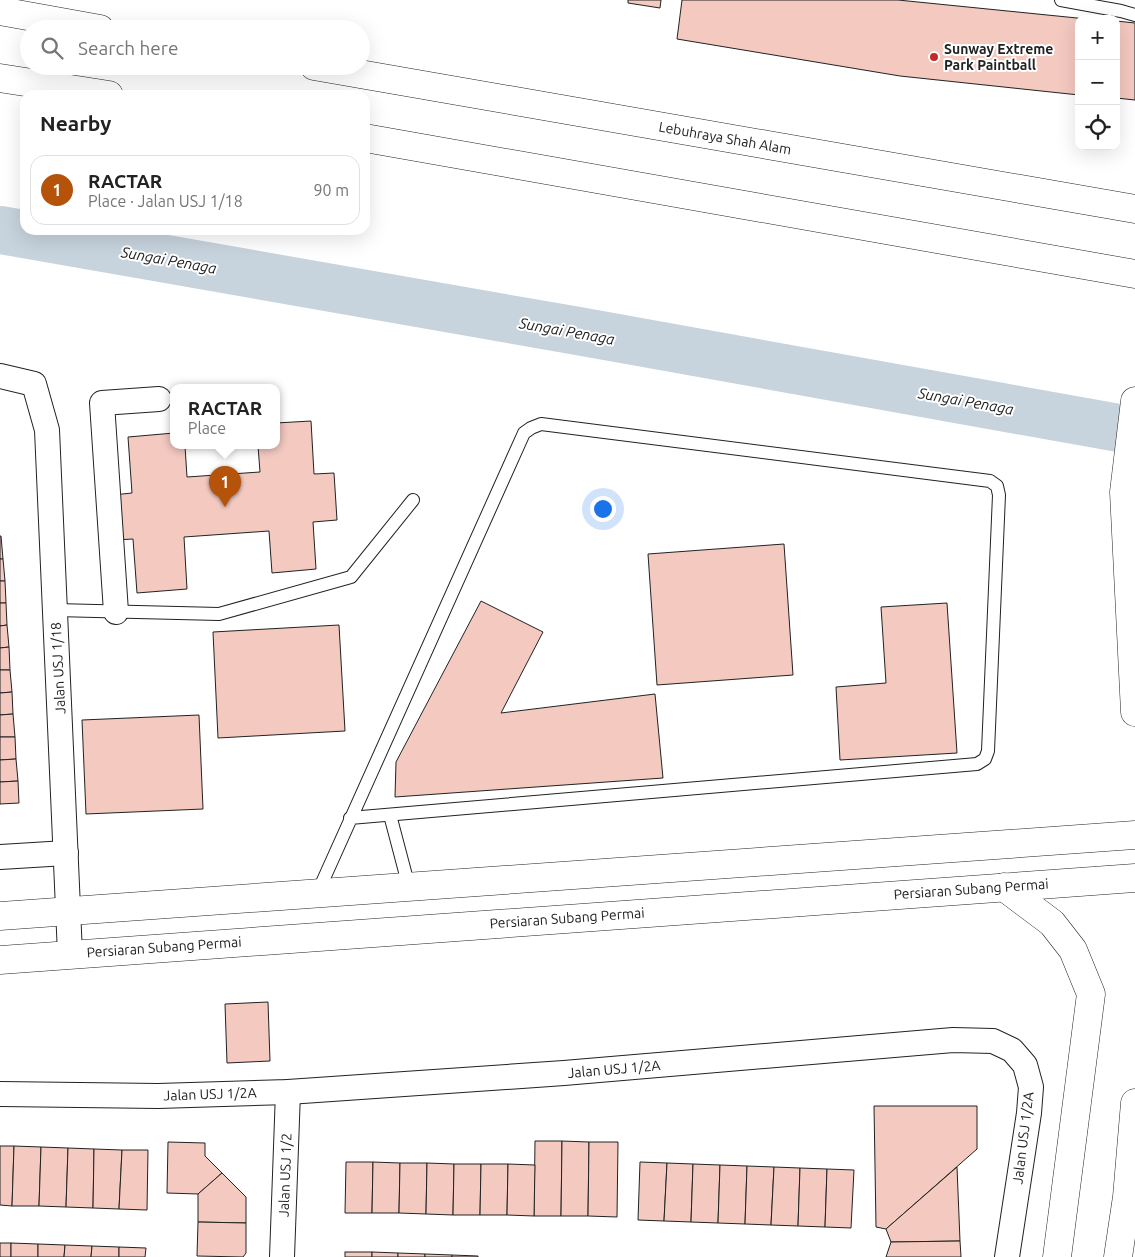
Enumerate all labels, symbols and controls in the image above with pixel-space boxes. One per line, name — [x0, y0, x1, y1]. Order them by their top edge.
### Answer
map controls — [1075, 15, 1120, 150]
button: + — [1075, 15, 1120, 60]
search box — [20, 20, 370, 75]
icon: search — [38, 34, 66, 62]
text: Search here — [78, 37, 178, 59]
place label: Sunway Extreme Park Paintball — [944, 41, 1053, 73]
marker: Sunway Extreme Park Paintball — [928, 51, 940, 63]
button: − — [1075, 60, 1120, 105]
button: locate — [1075, 105, 1120, 150]
text: Nearby — [40, 111, 111, 135]
street label: Lebuhraya Shah Alam — [657, 118, 793, 158]
text: RACTAR — [88, 170, 162, 192]
text: 1 — [52, 181, 62, 199]
text: 90 m — [313, 181, 349, 199]
text: Place · Jalan USJ 1/18 — [88, 192, 243, 210]
water label: Sungai Penaga — [119, 243, 218, 277]
water label: Sungai Penaga — [517, 314, 616, 348]
popup — [170, 384, 280, 449]
water label: Sungai Penaga — [916, 384, 1015, 418]
text: RACTAR — [188, 397, 262, 419]
text: Place — [188, 419, 226, 437]
pin: 1 — [209, 466, 241, 507]
your location — [590, 496, 616, 522]
street label: Jalan USJ 1/18 — [48, 622, 68, 714]
street label: Persiaran Subang Permai — [893, 876, 1049, 902]
street label: Persiaran Subang Permai — [489, 905, 645, 931]
street label: Persiaran Subang Permai — [86, 934, 242, 960]
street label: Jalan USJ 1/2A — [567, 1057, 661, 1081]
street label: Jalan USJ 1/2A — [163, 1084, 257, 1104]
street label: Jalan USJ 1/2A — [1009, 1091, 1037, 1185]
street label: Jalan USJ 1/2 — [276, 1133, 294, 1217]

